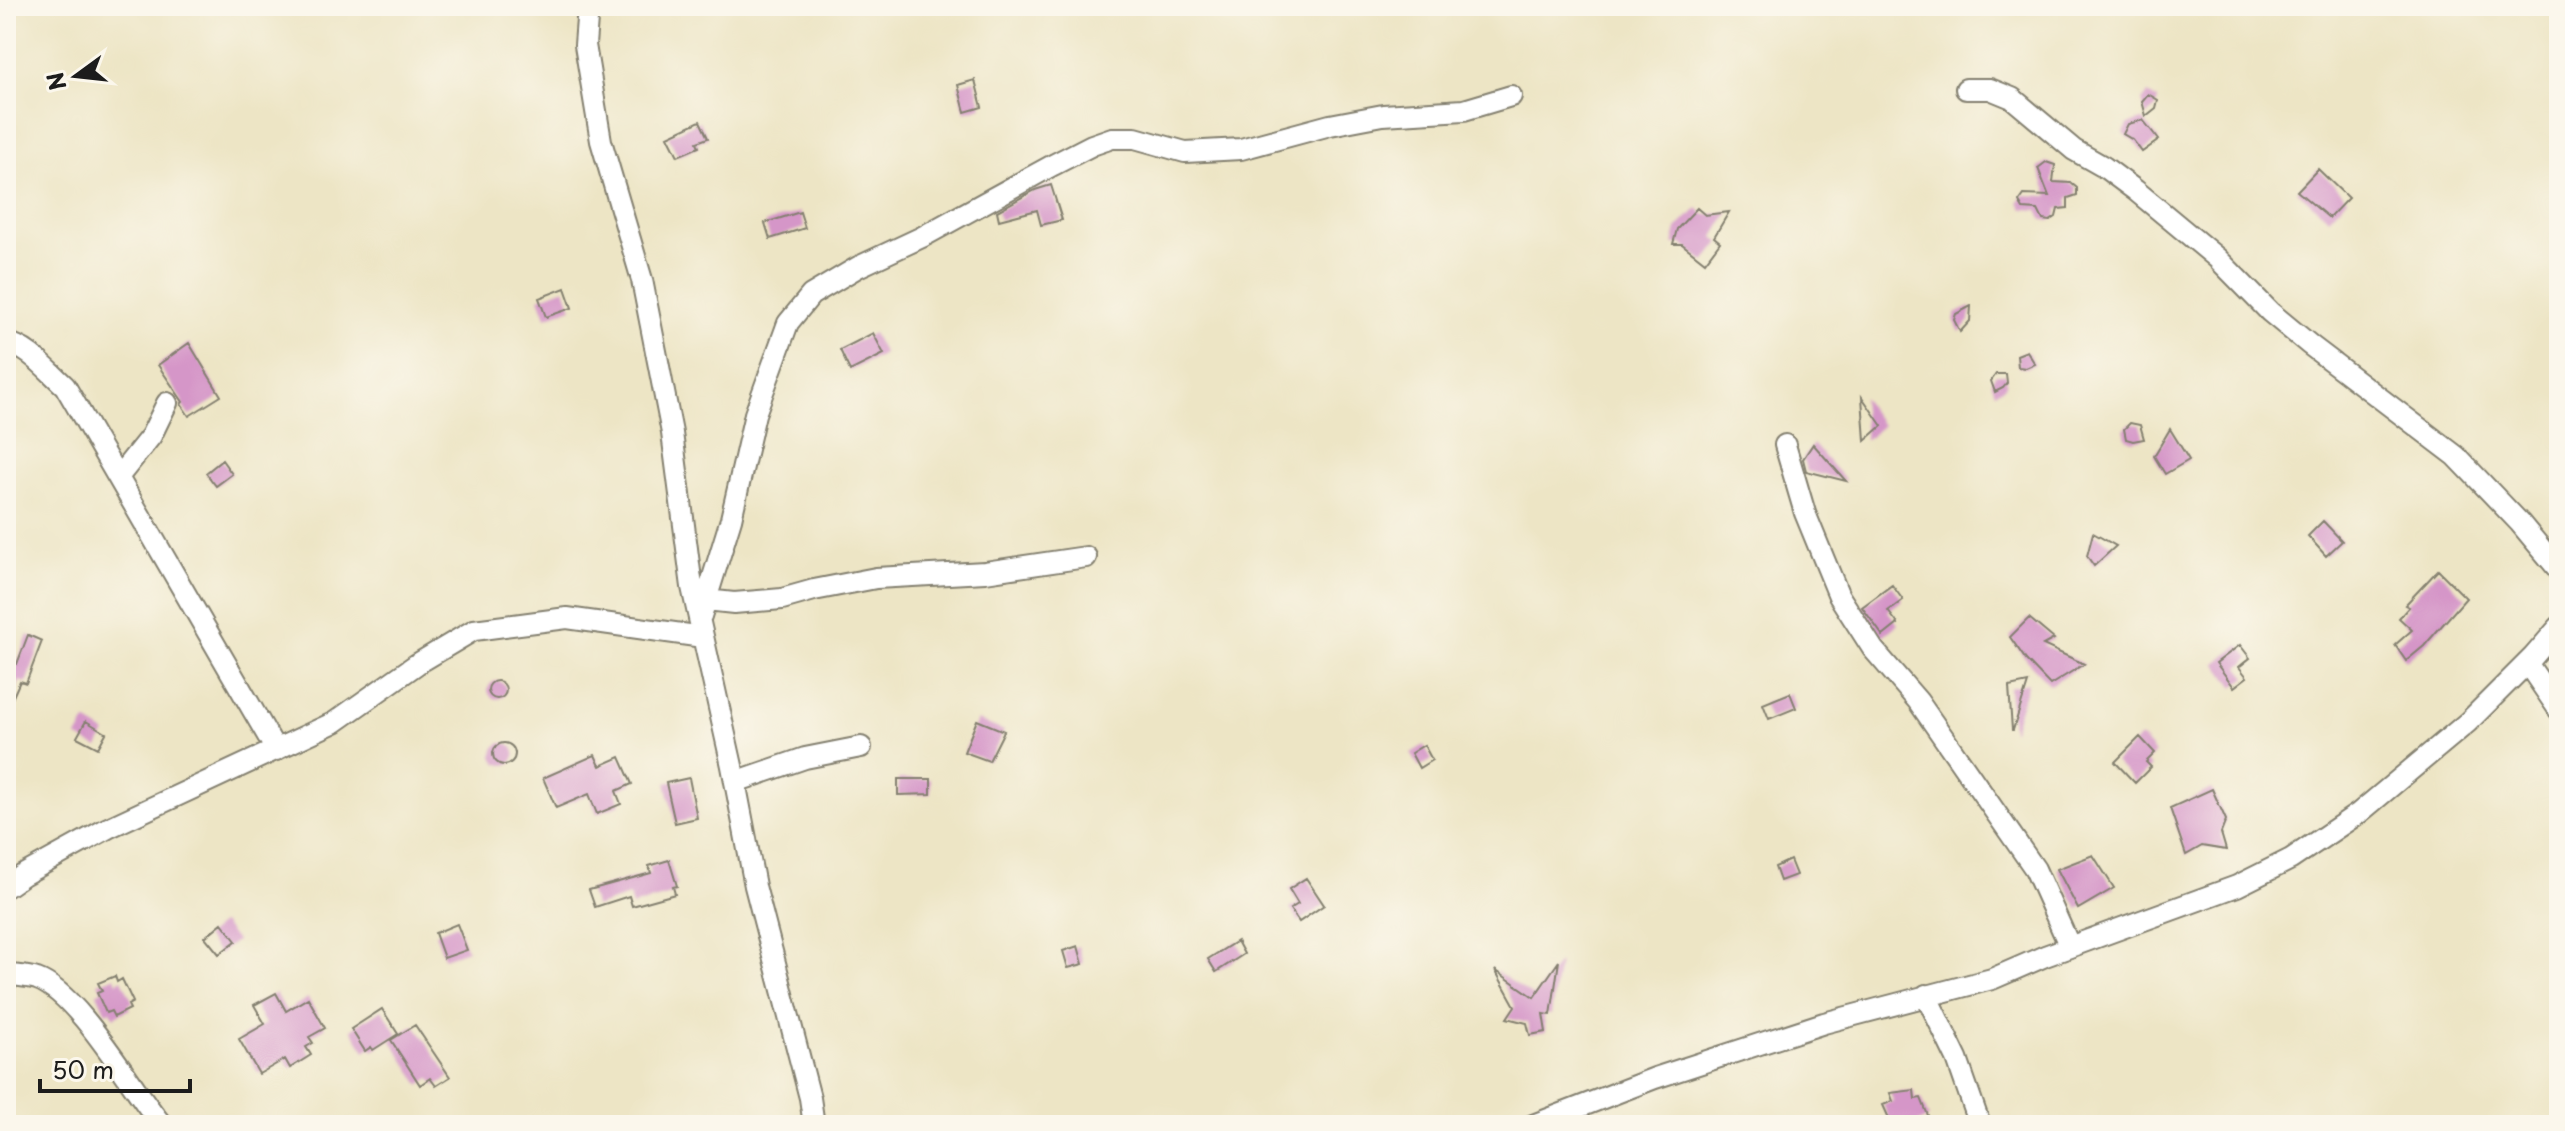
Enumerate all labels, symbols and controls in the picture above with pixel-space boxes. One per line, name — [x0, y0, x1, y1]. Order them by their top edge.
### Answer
north arrow — [36, 36, 116, 116]
text: N — [37, 69, 73, 94]
scale bar — [40, 1043, 190, 1093]
text: 50 m — [52, 1051, 114, 1087]

